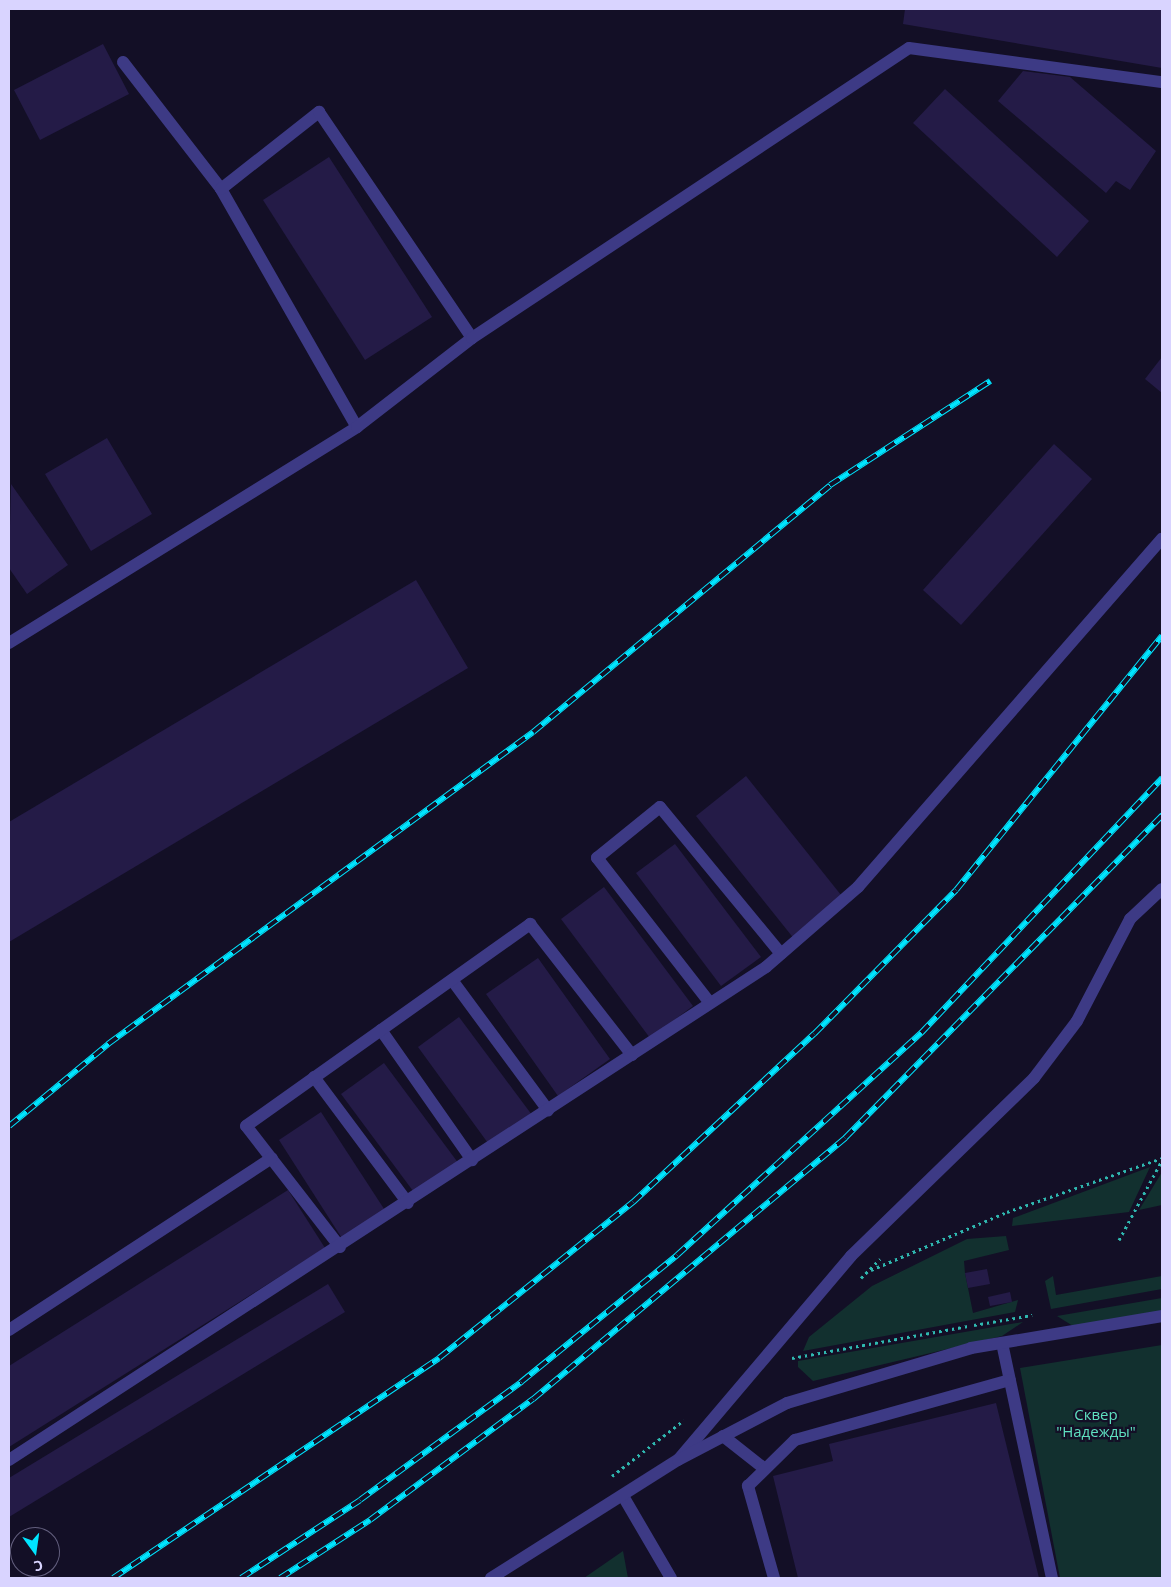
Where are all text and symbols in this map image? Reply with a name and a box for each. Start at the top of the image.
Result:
park label: Сквер "Надежды" [1056,1405,1136,1440]
north arrow [10,1527,60,1577]
text: С [32,1556,45,1576]

